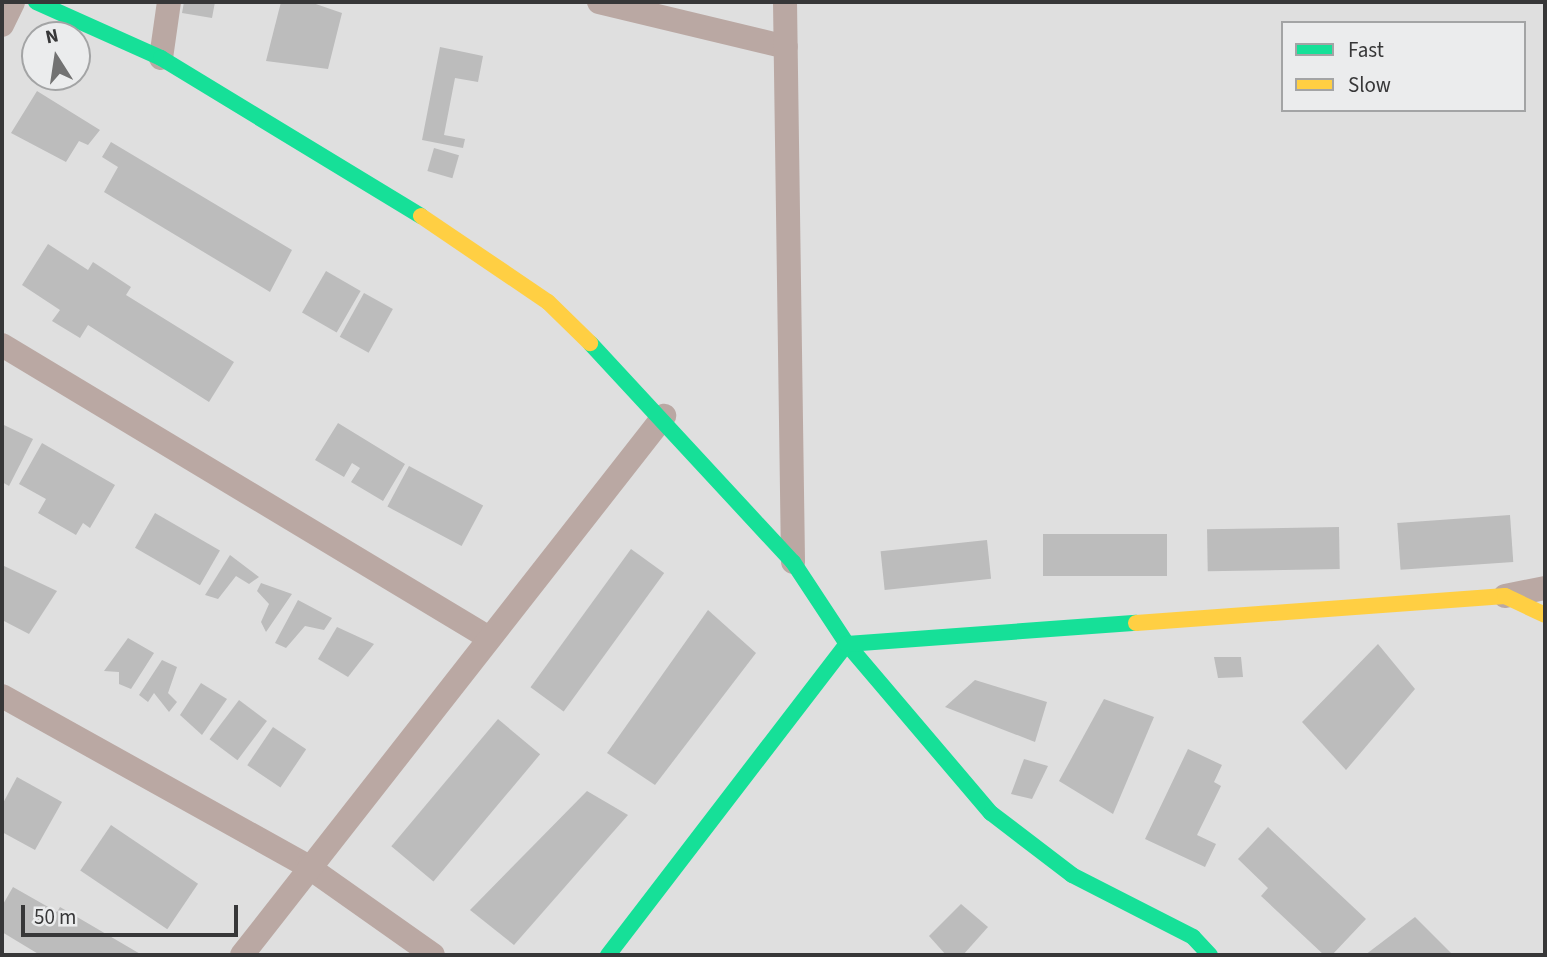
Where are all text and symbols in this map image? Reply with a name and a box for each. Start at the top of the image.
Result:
north arrow [21,21,91,91]
legend [1281,21,1526,112]
text: N [43,22,61,51]
text: Fast [1348,35,1384,65]
text: Slow [1348,70,1391,100]
scale bar [24,890,242,934]
text: 50 m [34,902,76,932]

